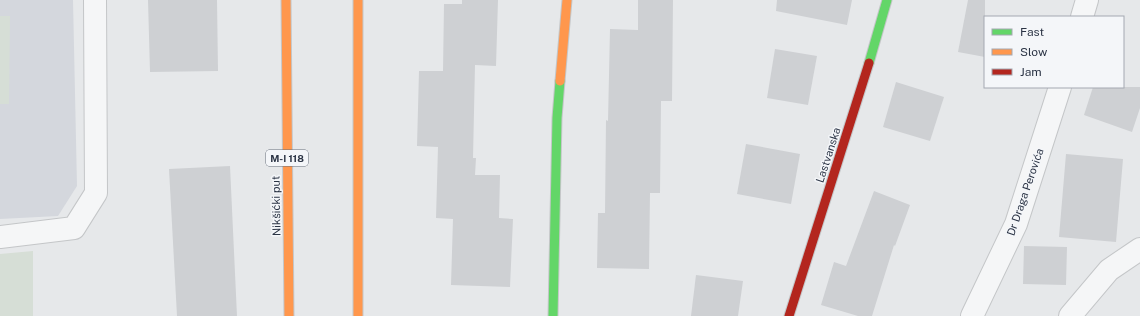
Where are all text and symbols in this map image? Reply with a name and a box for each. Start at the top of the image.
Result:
legend [984,16,1124,88]
text: Fast [1020,25,1045,39]
text: Slow [1020,45,1048,59]
text: Jam [1020,65,1042,79]
street label: Lastvanska [813,126,843,184]
street label: Dr Draga Perovića [1004,147,1046,237]
road number: M-I 118 [266,150,308,166]
street label: Nikšićki put [269,176,283,236]

